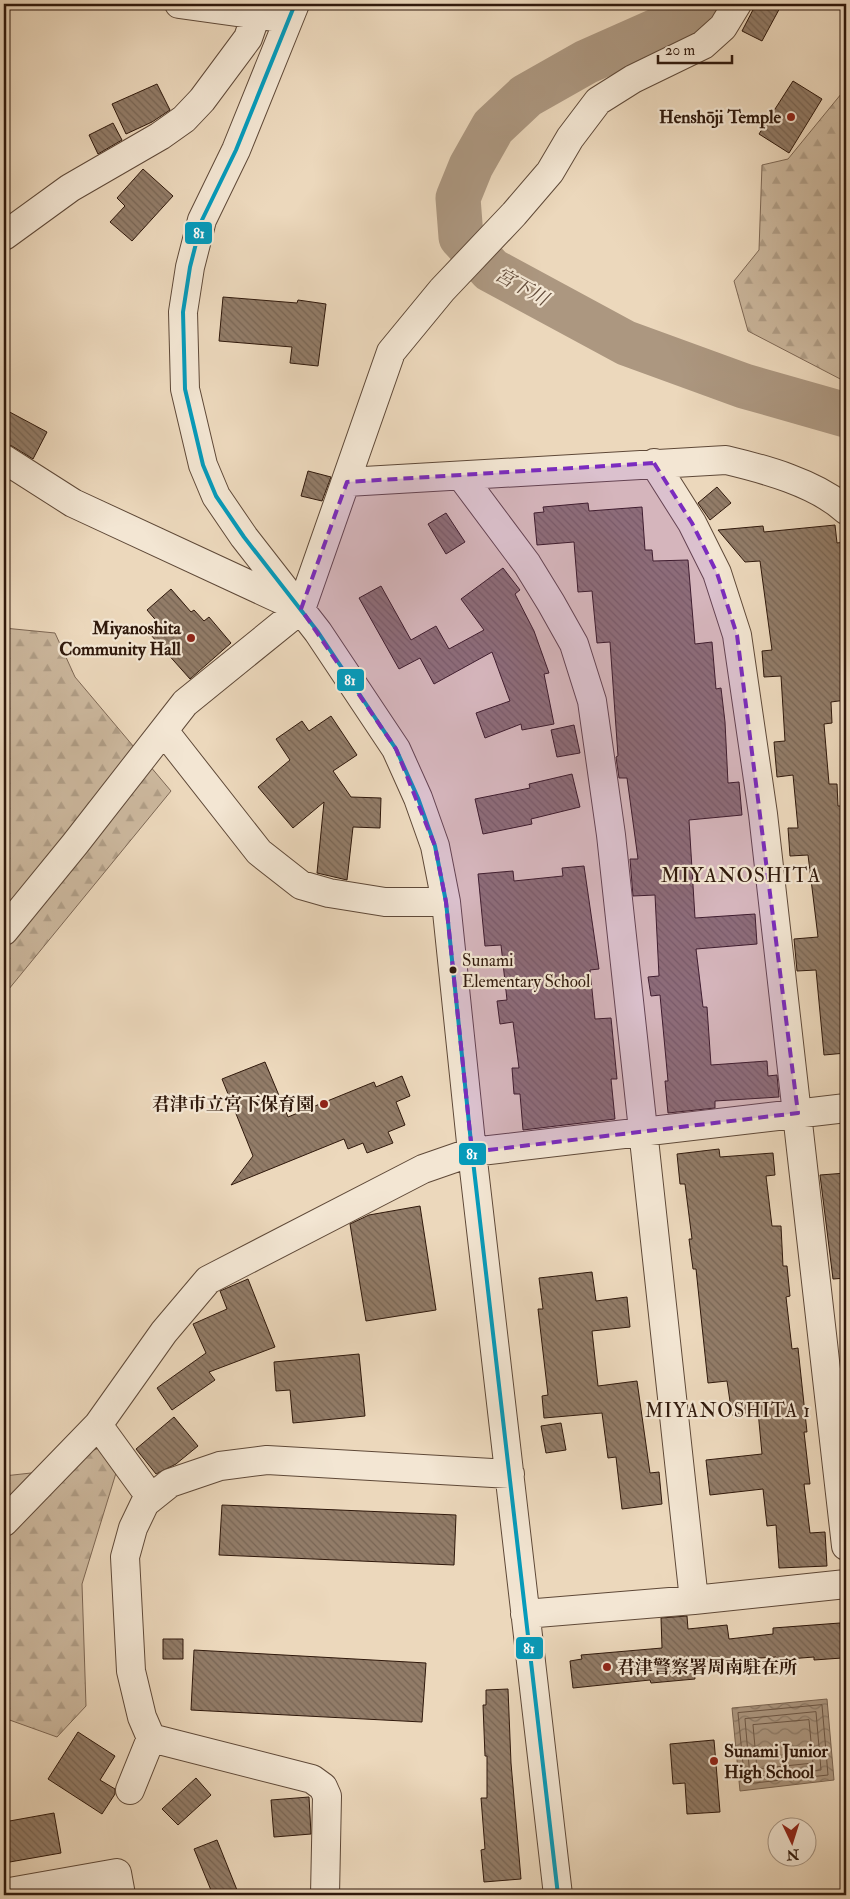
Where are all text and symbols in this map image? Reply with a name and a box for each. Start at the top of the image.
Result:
scale bar [658,32,731,64]
text: 20 m [665,41,695,60]
place label: Henshōji Temple [659,106,781,129]
marker: Henshōji Temple [785,111,797,123]
line badge: 81 [184,221,213,245]
text: 81 [193,225,205,242]
water label: 宮下川 [491,263,554,312]
place label: Miyanoshita Community Hall [59,617,182,661]
marker: Miyanoshita Community Hall [185,632,197,644]
line badge: 81 [336,668,365,692]
text: 81 [344,672,356,689]
district label: MIYANOSHITA [661,863,821,888]
place label: Sunami Elementary School [462,950,591,993]
marker: Sunami Elementary School [448,965,458,975]
place label: 君津市立宮下保育園 [152,1093,314,1116]
marker: 君津市立宮下保育園 [318,1098,330,1110]
line badge: 81 [458,1142,487,1166]
text: 81 [466,1146,478,1163]
district label: MIYANOSHITA 1 [645,1399,811,1423]
line badge: 81 [515,1636,544,1660]
text: 81 [523,1640,535,1657]
place label: 君津警察署周南駐在所 [617,1656,797,1679]
marker: 君津警察署周南駐在所 [601,1661,613,1673]
place label: Sunami Junior High School [724,1740,828,1784]
marker: Sunami Junior High School [708,1755,720,1767]
north arrow [768,1816,818,1866]
text: N [786,1845,801,1863]

